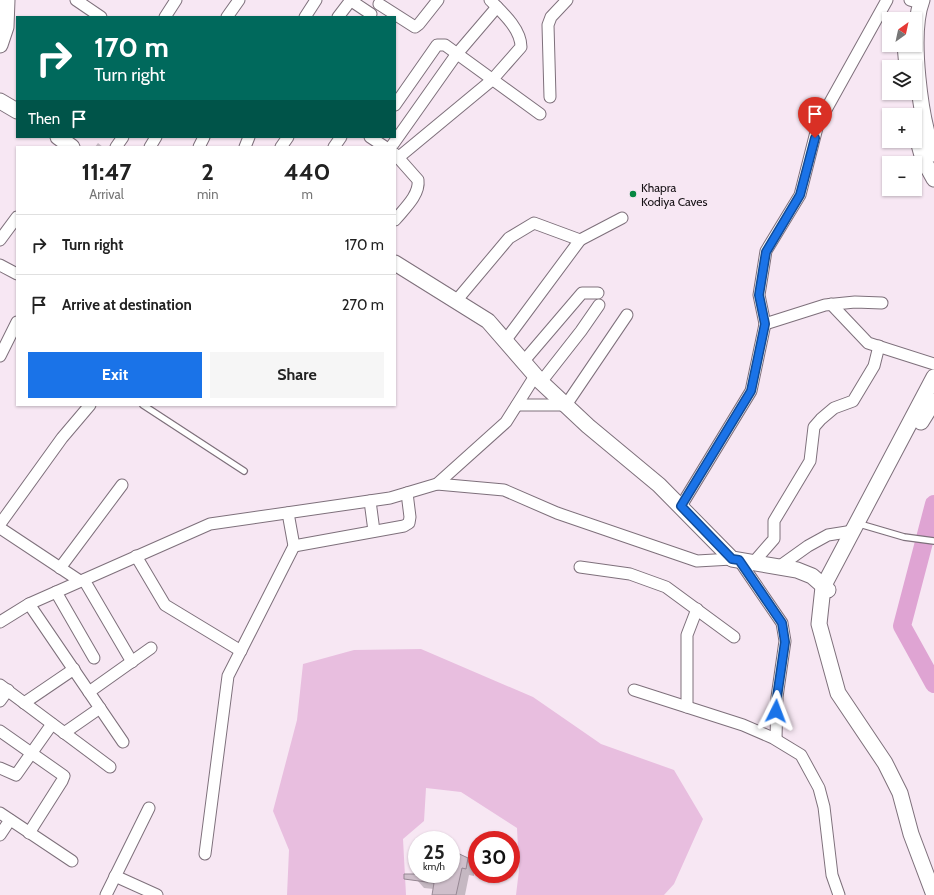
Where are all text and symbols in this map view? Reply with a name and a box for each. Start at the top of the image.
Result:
north arrow [882,12,922,52]
map controls [882,12,922,196]
text: 170 m [94,30,169,64]
icon: right [28,32,80,84]
button: layers [882,60,922,100]
text: Turn right [94,64,165,86]
pin [798,97,832,138]
icon: arrive [804,103,826,125]
icon: arrive [68,108,90,130]
button: + [882,108,922,148]
text: Then [28,110,60,128]
button: − [882,156,922,196]
text: 11:47 [81,157,132,186]
text: 2 [201,157,214,186]
text: 440 [284,157,331,186]
place label: Khapra Kodiya Caves [641,180,708,209]
text: Arrival [89,186,124,202]
text: min [197,186,218,202]
text: m [301,186,313,202]
marker: Khapra Kodiya Caves [628,189,638,199]
icon: right [28,234,50,256]
text: Turn right [62,236,123,254]
text: 170 m [345,236,384,254]
icon: arrive [28,294,50,316]
text: Arrive at destination [62,296,192,314]
text: 270 m [342,296,384,314]
button: Exit [28,352,202,398]
button: Share [210,352,384,398]
position arrow [755,690,797,732]
speed limit sign: 30 [468,831,520,883]
text: 25 [423,840,445,864]
text: km/h [423,860,445,873]

